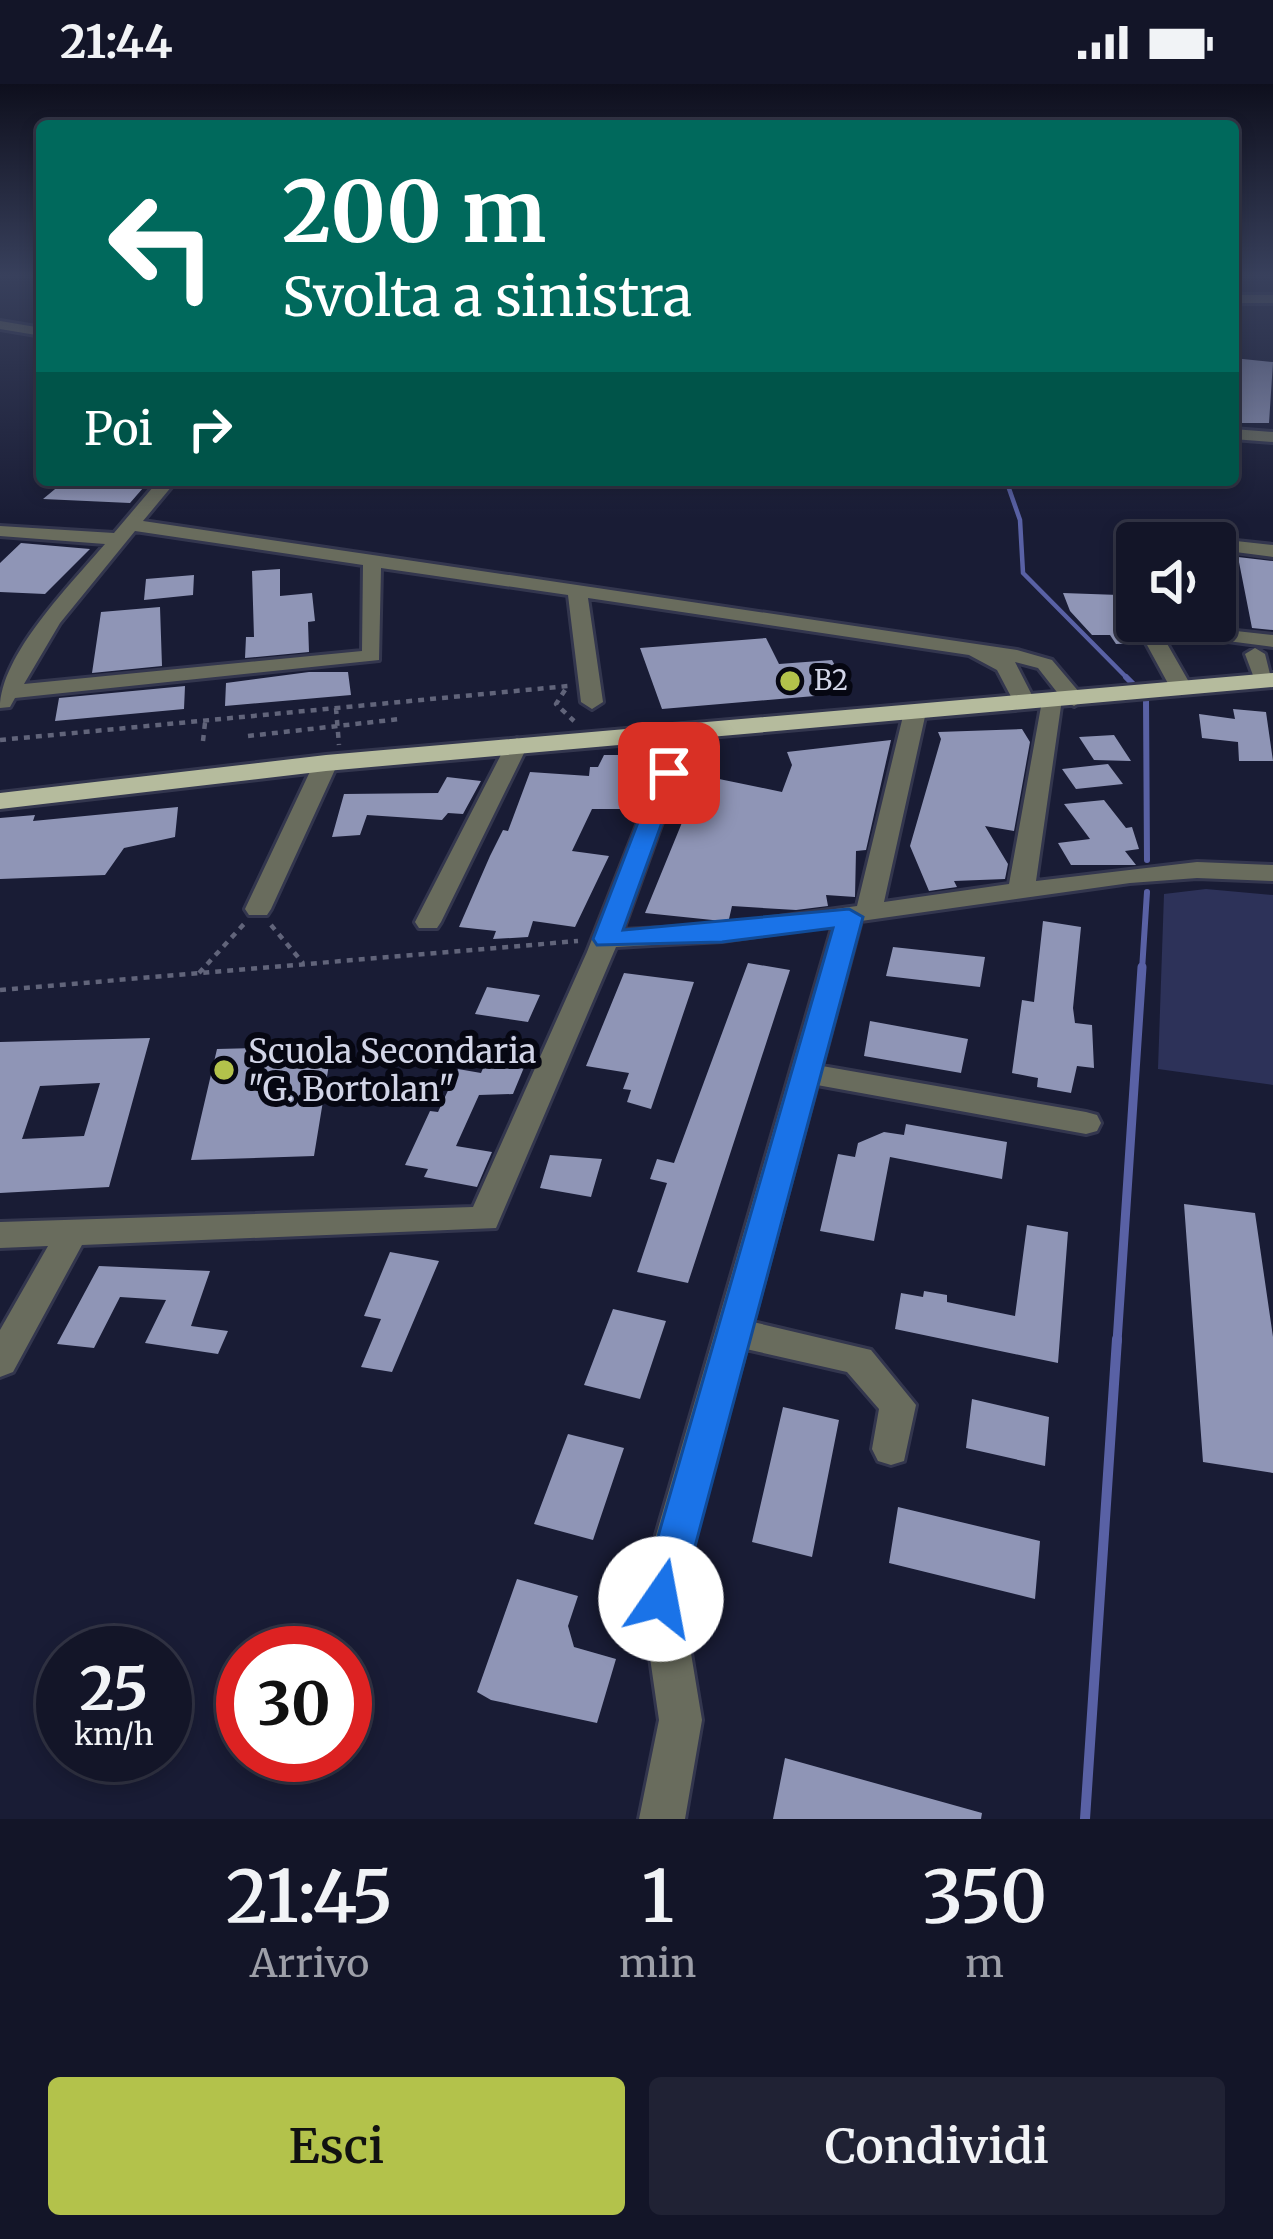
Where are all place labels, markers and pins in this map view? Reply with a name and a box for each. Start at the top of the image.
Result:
place label: B2 [814,663,848,697]
marker: B2 [777,668,803,694]
pin [618,722,720,824]
place label: Scuola Secondaria "G. Bortolan" [248,1031,536,1110]
marker: Scuola Secondaria "G. Bortolan" [211,1057,237,1083]

